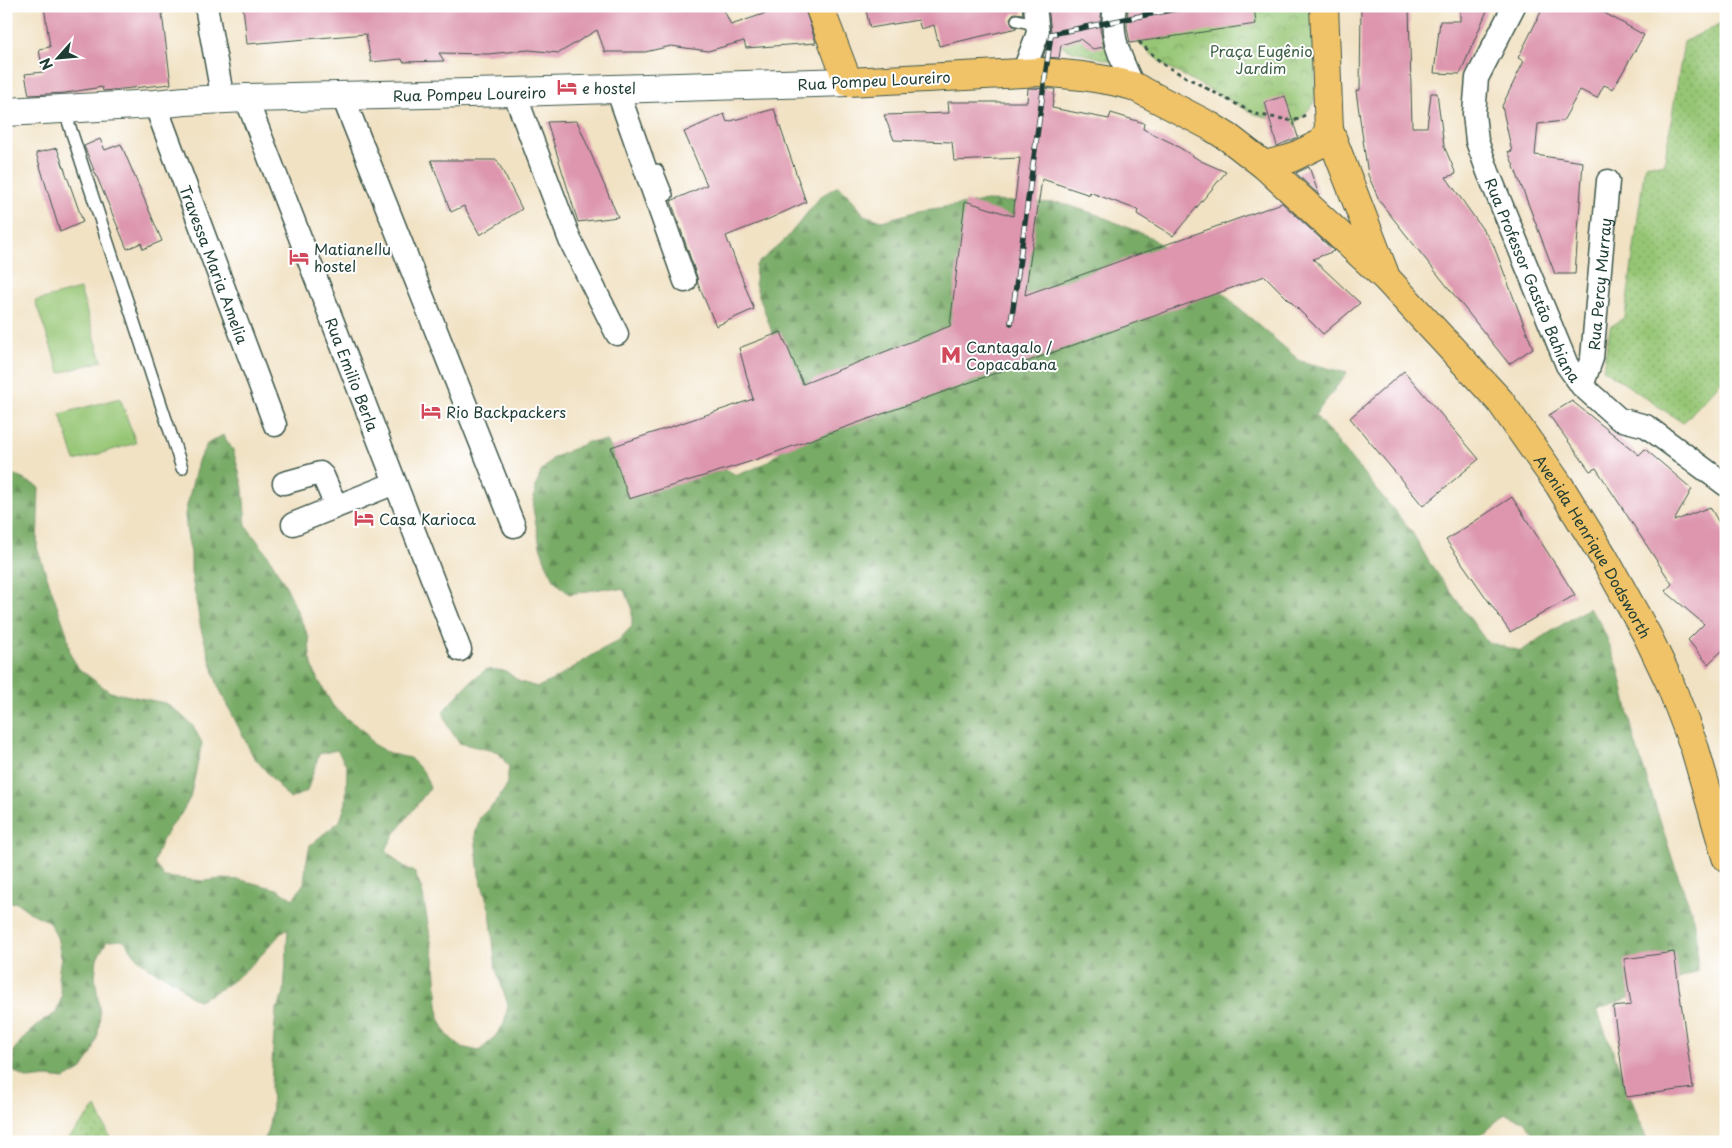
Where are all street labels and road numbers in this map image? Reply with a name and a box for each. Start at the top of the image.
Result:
street label: Rua Pompeu Loureiro [797,65,951,95]
street label: Rua Pompeu Loureiro [393,80,546,106]
street label: Rua Professor Gastão Bahiana [1480,174,1587,387]
street label: Travessa Maria Amelia [175,181,255,348]
street label: Rua Percy Murray [1581,217,1616,351]
street label: Rua Emilio Berla [321,314,386,435]
street label: Avenida Henrique Dodsworth [1529,449,1658,642]

